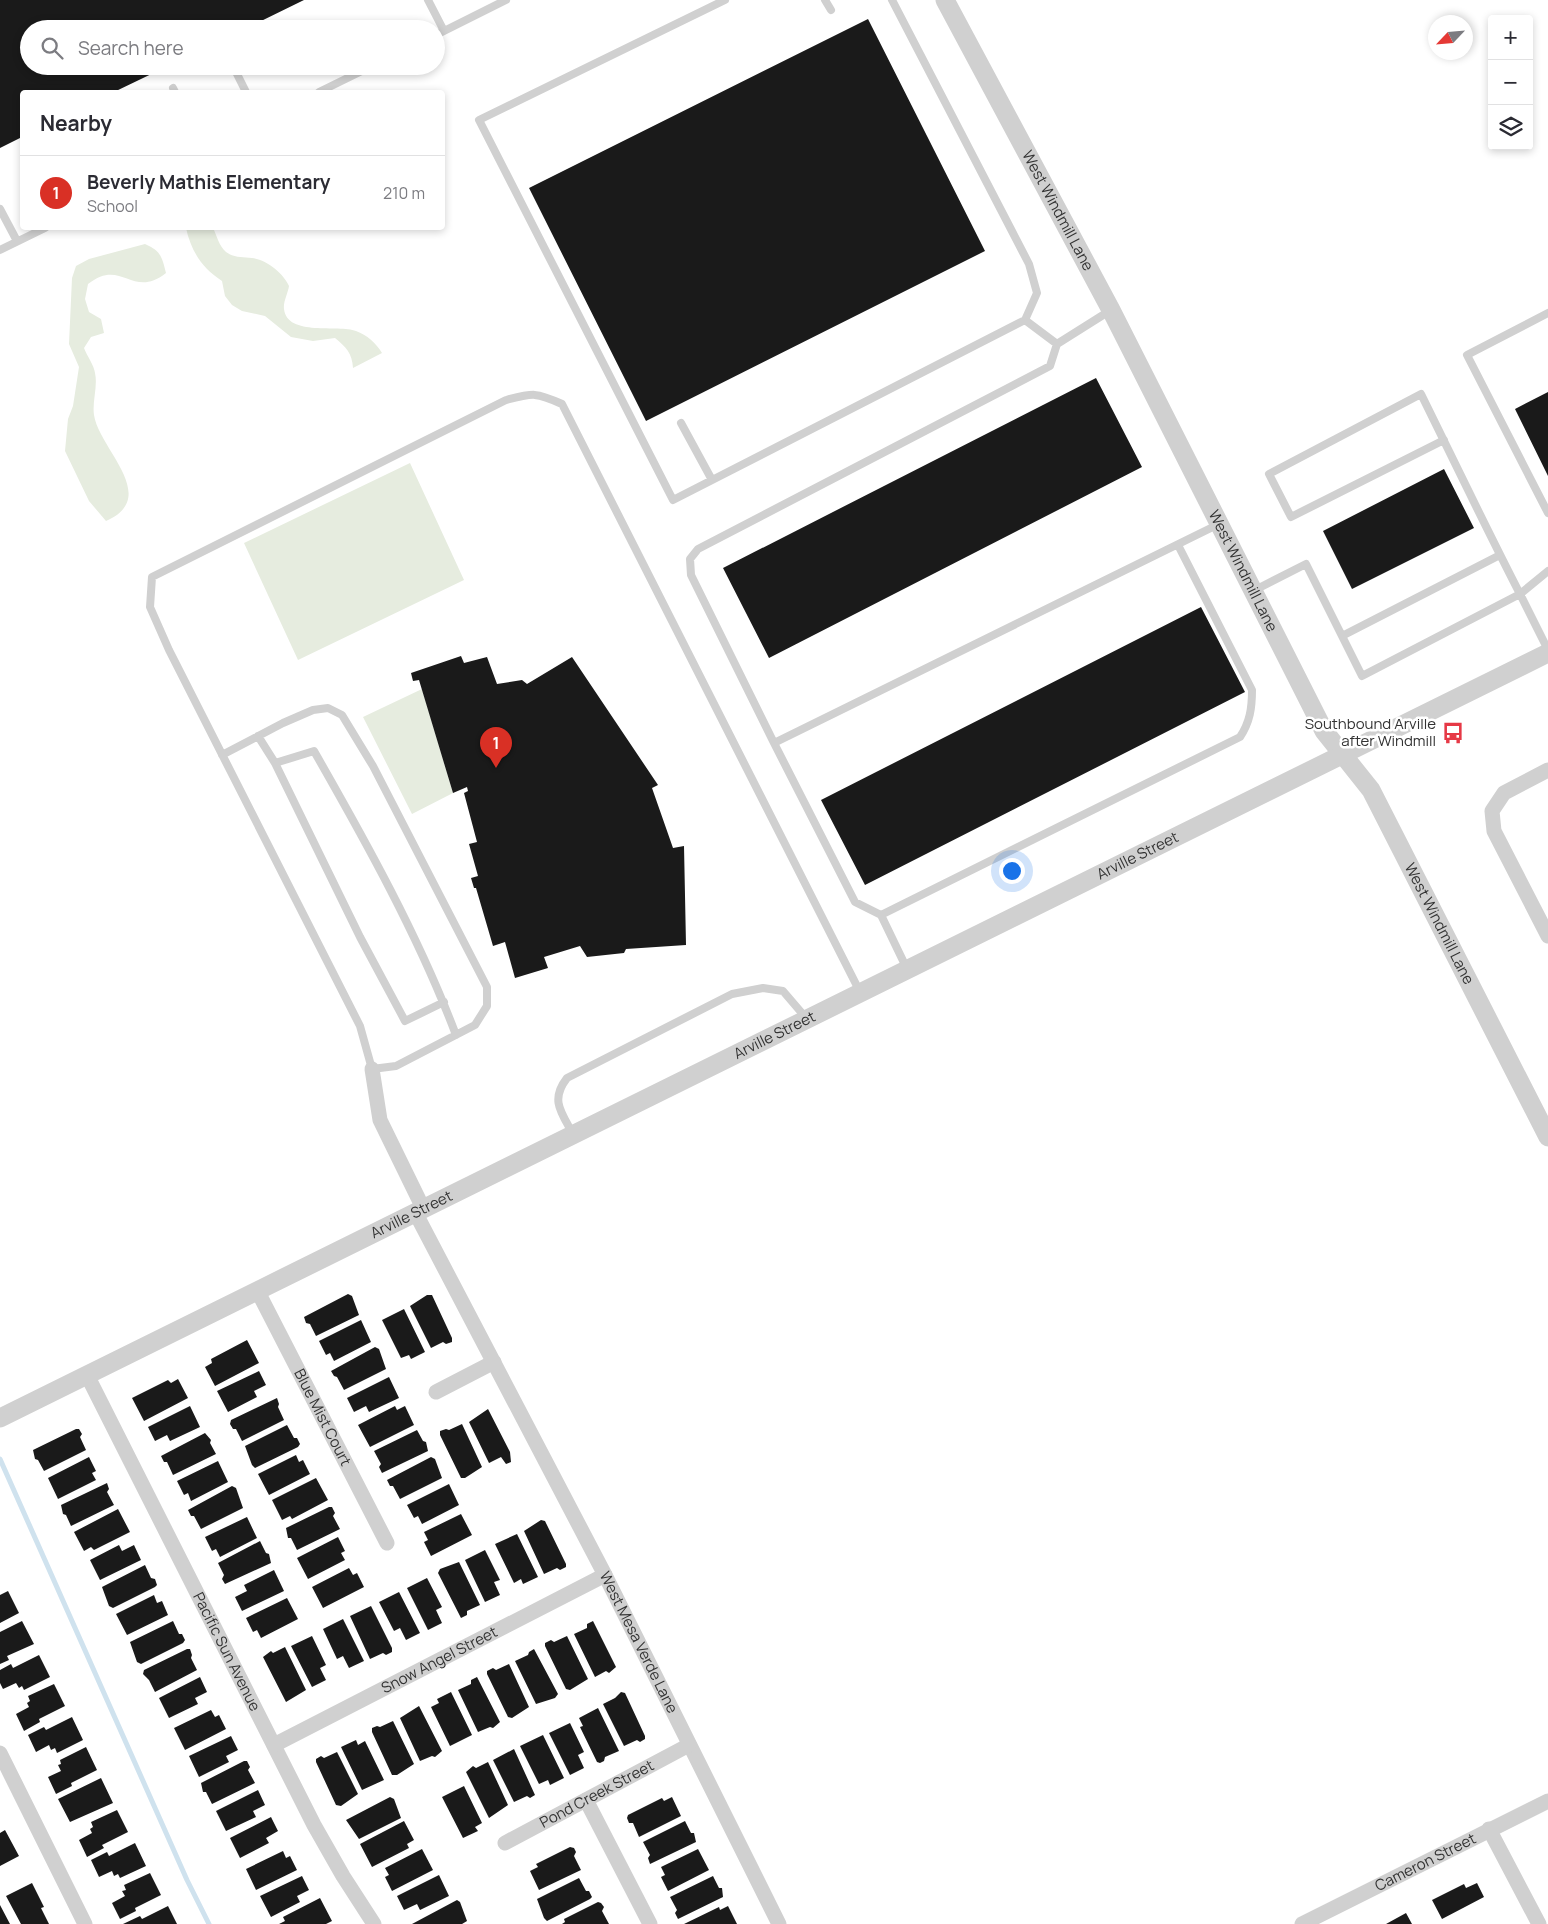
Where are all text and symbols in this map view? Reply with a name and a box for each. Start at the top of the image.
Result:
north arrow [1428,15,1473,60]
map controls [1488,15,1533,150]
button: + [1488,15,1533,60]
search box [20,20,445,75]
icon: search [38,34,66,62]
text: Search here [78,35,184,61]
button: − [1488,60,1533,105]
button: layers [1488,105,1533,150]
text: Nearby [40,109,112,137]
street label: West Windmill Lane [1017,147,1099,275]
text: Beverly Mathis Elementary [87,169,330,195]
text: 1 [52,182,60,204]
text: 210 m [383,182,425,204]
text: School [87,195,138,217]
street label: West Windmill Lane [1204,506,1283,635]
place label: Southbound Arville after Windmill [1305,713,1436,751]
bus stop icon: Southbound Arville after Windmill [1440,720,1466,746]
pin: 1 [480,727,512,768]
street label: Arville Street [1093,826,1182,884]
your location [999,858,1025,884]
street label: West Windmill Lane [1400,859,1479,988]
street label: Arville Street [730,1006,819,1064]
street label: Arville Street [367,1185,456,1243]
street label: Blue Mist Court [289,1365,357,1469]
street label: West Mesa Verde Lane [595,1568,683,1717]
street label: Pacific Sun Avenue [188,1589,266,1715]
street label: Snow Angel Street [378,1621,501,1698]
street label: Pond Creek Street [536,1755,657,1833]
street label: Cameron Street [1371,1828,1479,1896]

